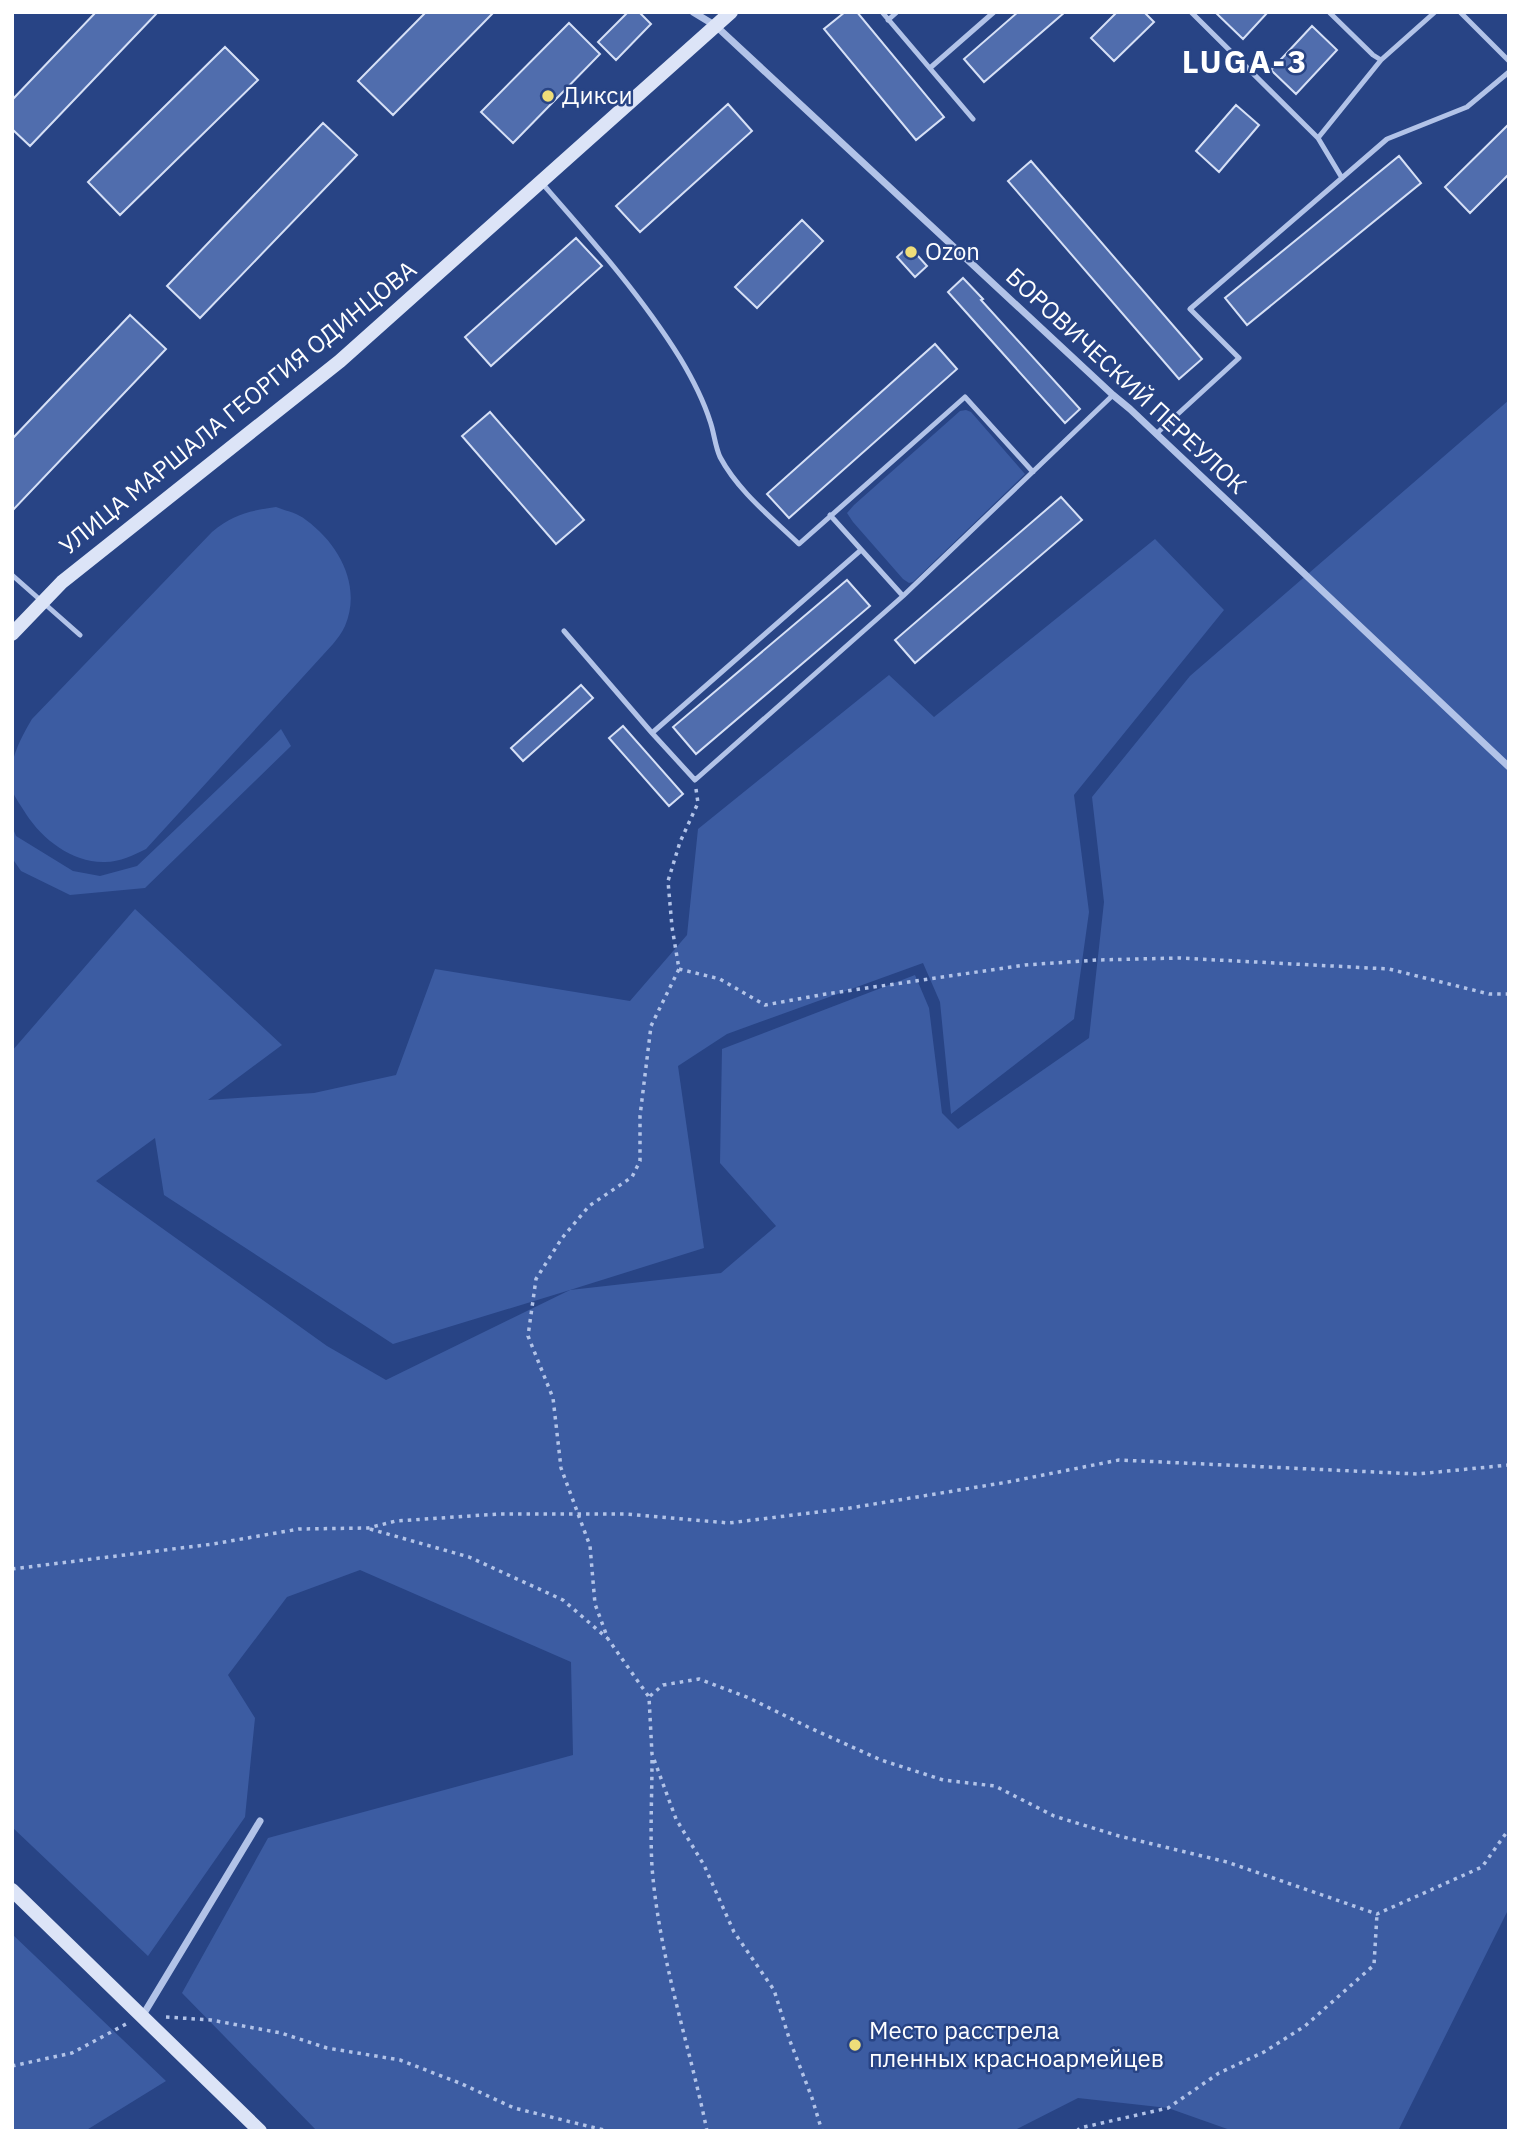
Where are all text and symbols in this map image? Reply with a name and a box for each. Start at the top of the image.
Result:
district label: LUGA-3 [1182,40,1308,82]
place label: Дикси [562,79,633,111]
marker: Дикси [540,88,556,104]
place label: Ozon [925,235,980,267]
marker: Ozon [903,244,919,260]
street label: УЛИЦА МАРШАЛА ГЕОРГИЯ ОДИНЦОВА [52,253,423,561]
street label: БОРОВИЧЕСКИЙ ПЕРЕУЛОК [1000,260,1254,500]
place label: Место расстрела пленных красноармейцев [869,2014,1164,2074]
marker: Место расстрела пленных красноармейцев [847,2037,863,2053]

